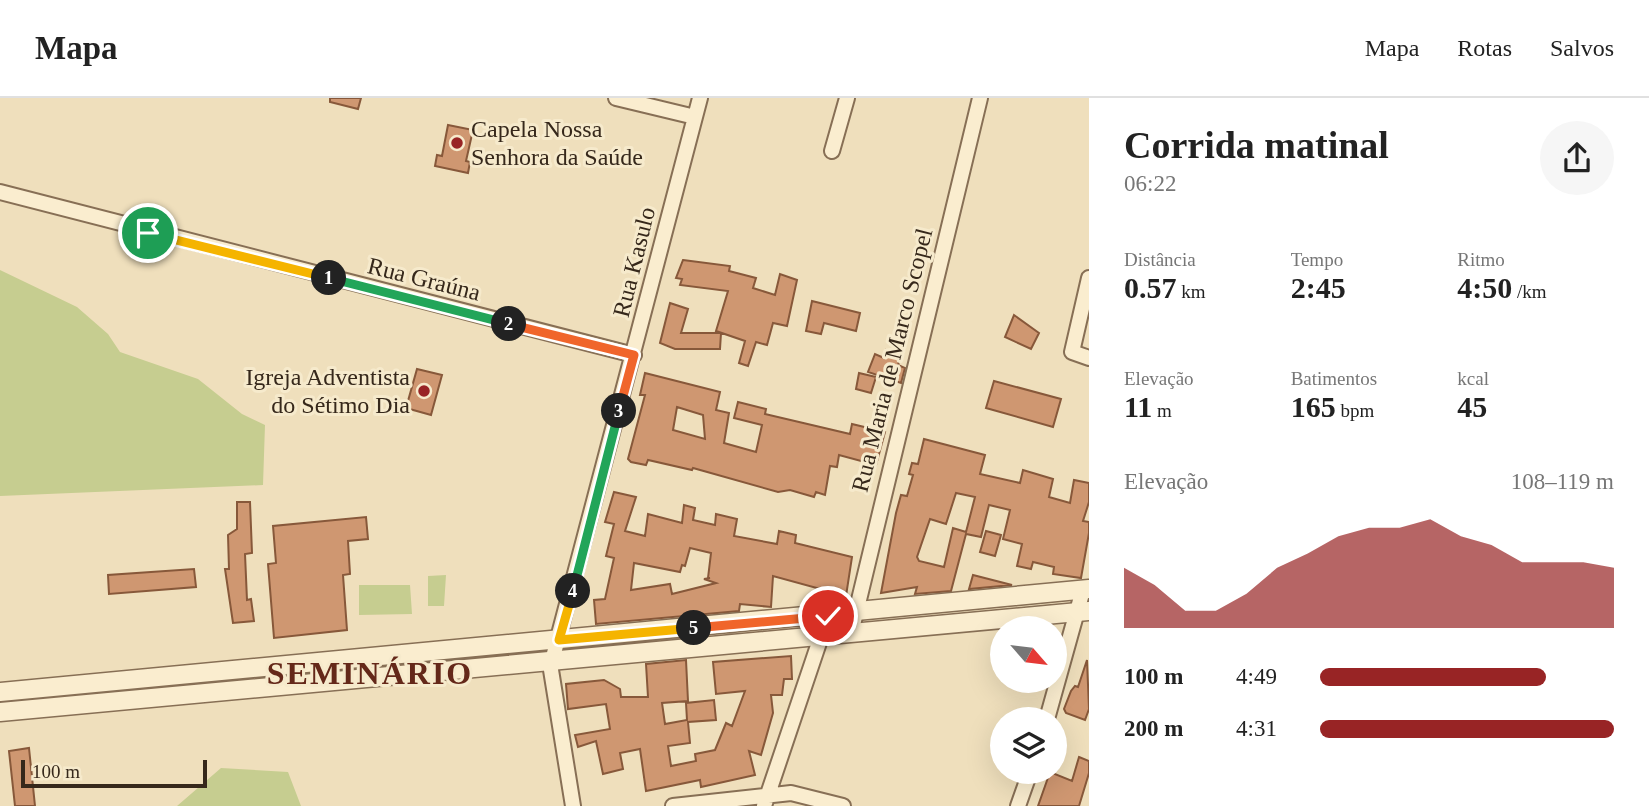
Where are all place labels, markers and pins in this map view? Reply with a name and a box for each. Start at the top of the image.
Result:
place label: Capela Nossa Senhora da Saúde [471,116,643,170]
marker: Capela Nossa Senhora da Saúde [449,135,465,151]
pin [118,203,178,263]
pin: 1 [312,260,346,296]
pin: 2 [491,306,526,342]
place label: Igreja Adventista do Sétimo Dia [245,364,410,418]
marker: Igreja Adventista do Sétimo Dia [416,383,432,399]
pin: 3 [602,394,636,428]
pin: 4 [556,574,590,608]
pin [798,586,858,646]
pin: 5 [676,610,712,646]

